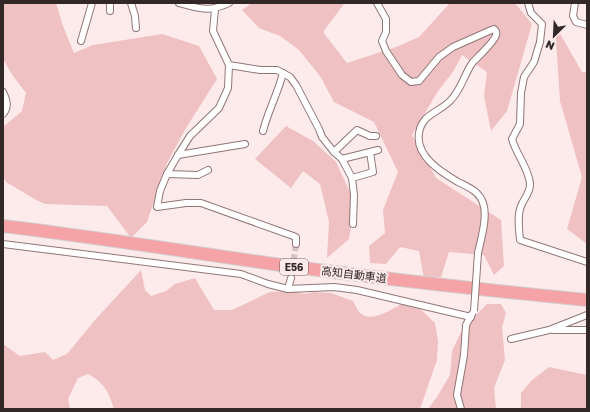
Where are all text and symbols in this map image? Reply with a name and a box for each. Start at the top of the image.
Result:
north arrow [534,16,574,56]
text: N [543,38,556,53]
road number: E56 [280,259,308,275]
street label: 高知自動車道 [320,264,388,284]

